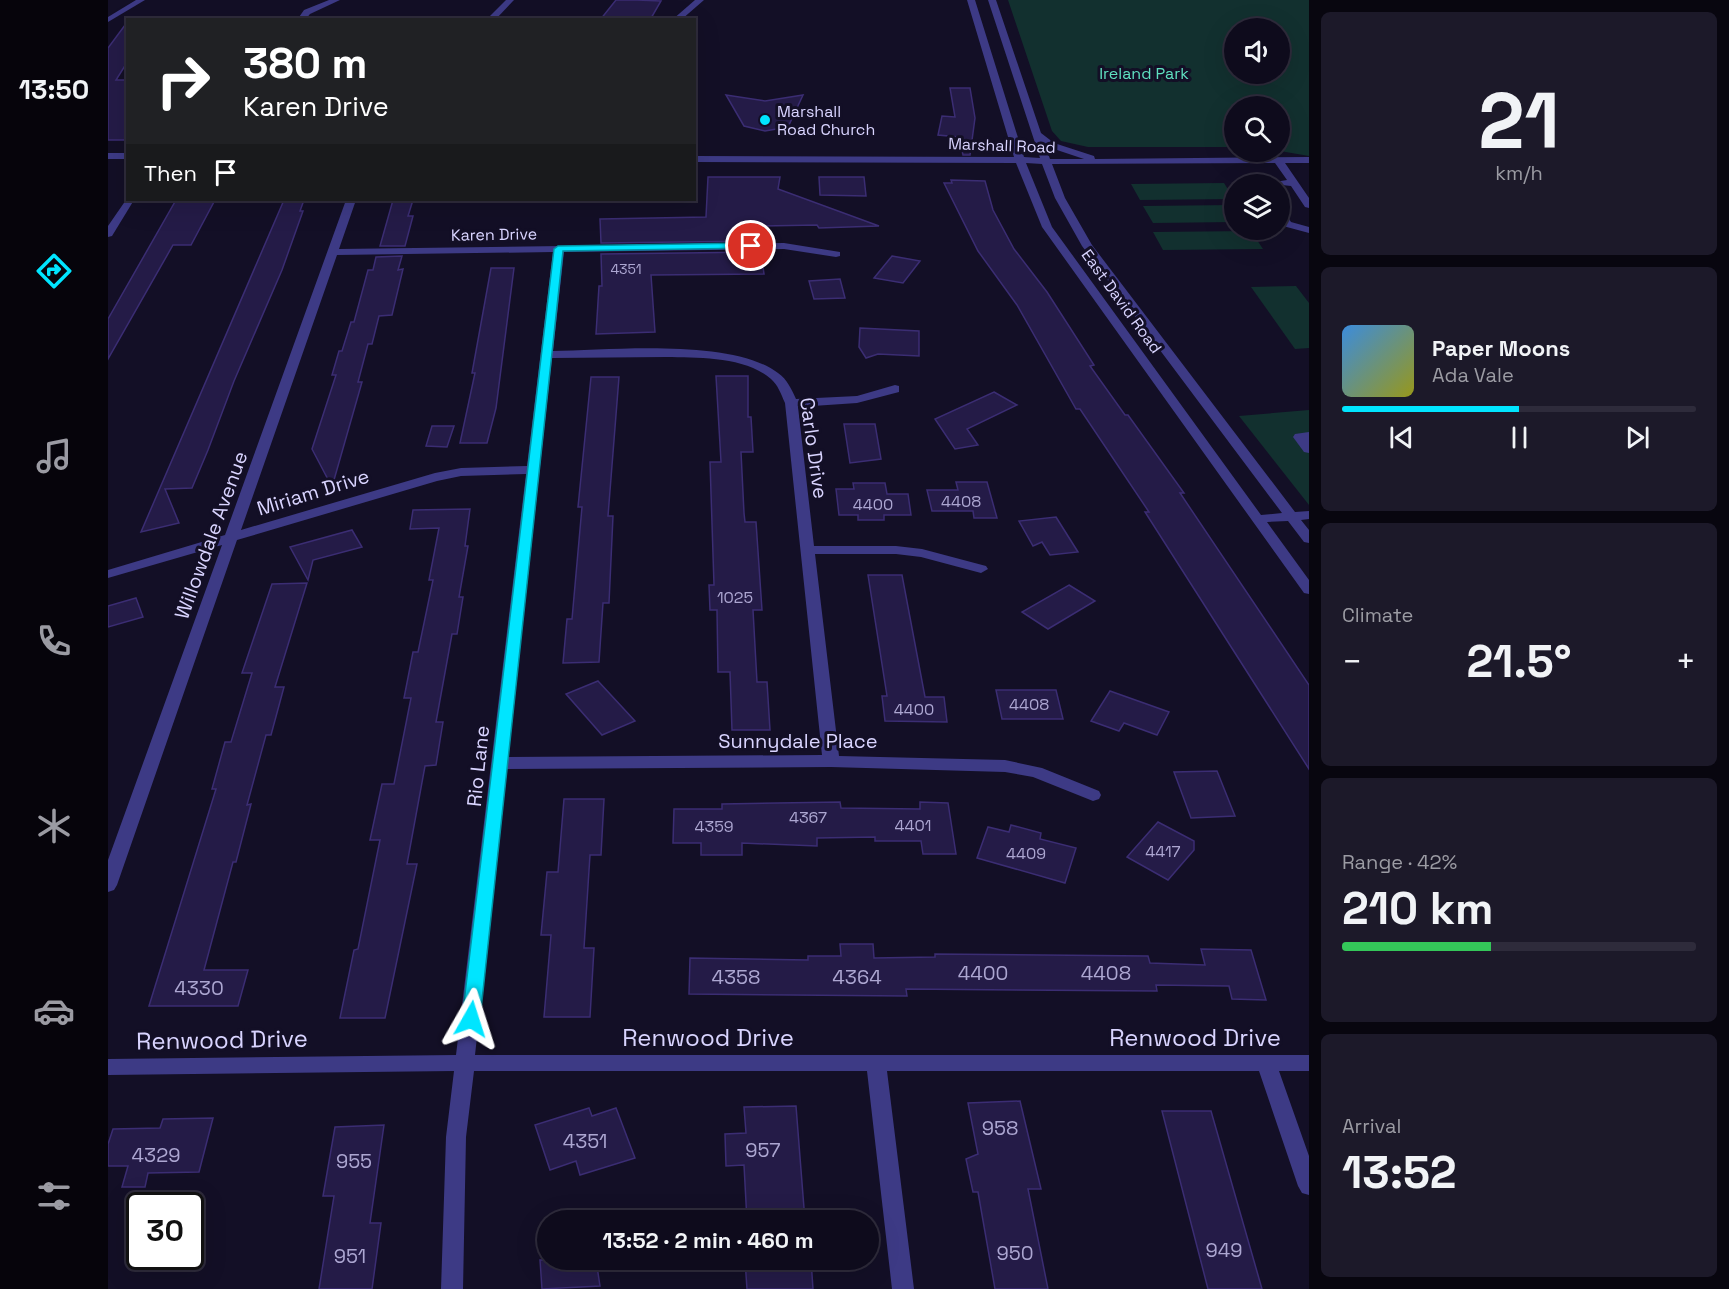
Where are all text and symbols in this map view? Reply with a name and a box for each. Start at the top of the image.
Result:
map controls [1224,18,1290,240]
button: sound [1224,18,1290,84]
text: 380 m [243,37,368,90]
icon: right [144,42,222,120]
park label: Ireland Park [1099,63,1189,84]
text: 21 [1478,71,1560,171]
text: 13:50 [19,72,89,107]
text: Karen Drive [243,89,389,124]
button: search [1224,96,1290,162]
place label: Marshall Road Church [777,101,875,140]
marker: Marshall Road Church [758,113,772,127]
street label: Marshall Road [948,133,1056,158]
icon: arrive [209,156,242,189]
text: Then [144,159,197,187]
text: km/h [1495,160,1543,186]
button: layers [1224,174,1290,240]
pin [725,220,776,271]
street label: Karen Drive [451,223,537,246]
icon: arrive [734,229,767,262]
street label: East David Road [1077,245,1166,357]
icon: directions [33,250,75,292]
house number: 4351 [610,260,642,278]
text: Paper Moons [1432,334,1570,362]
text: Ada Vale [1432,362,1514,388]
street label: Carlo Drive [794,396,834,500]
icon: previous [1385,421,1418,454]
icon: pause [1503,421,1536,454]
icon: next [1621,421,1654,454]
icon: music [33,435,75,477]
street label: Willowdale Avenue [169,447,253,623]
street label: Miriam Drive [254,463,372,521]
house number: 4408 [941,491,981,512]
house number: 4400 [853,494,893,515]
house number: 1025 [717,587,753,608]
text: Climate [1342,602,1413,628]
icon: phone [33,620,75,662]
text: 21.5° [1466,633,1572,690]
text: − [1342,641,1362,683]
text: + [1676,641,1696,683]
house number: 4408 [1009,694,1049,715]
house number: 4400 [894,699,934,720]
street label: Rio Lane [461,724,495,808]
street label: Sunnydale Place [718,728,878,754]
icon: climate [33,805,75,847]
house number: 4367 [789,807,827,828]
house number: 4401 [895,815,931,836]
house number: 4359 [694,816,734,837]
house number: 4417 [1145,841,1181,862]
house number: 4409 [1006,843,1046,864]
text: Range · 42% [1342,849,1457,875]
text: 210 km [1342,880,1493,937]
house number: 4400 [958,960,1008,986]
house number: 4408 [1081,960,1131,986]
house number: 4358 [711,964,761,990]
house number: 4364 [832,964,882,990]
house number: 4330 [174,975,224,1001]
position arrow [439,987,503,1051]
icon: car [33,990,75,1032]
street label: Renwood Drive [622,1022,794,1053]
street label: Renwood Drive [1109,1022,1281,1053]
street label: Renwood Drive [136,1023,308,1056]
text: Arrival [1342,1113,1401,1139]
house number: 958 [982,1115,1018,1141]
house number: 4351 [563,1128,607,1154]
house number: 957 [745,1137,781,1163]
house number: 4329 [132,1142,180,1168]
text: 13:52 [1342,1144,1456,1201]
house number: 955 [336,1148,372,1174]
icon: filters [33,1175,75,1217]
speed limit sign: 30 [126,1192,204,1270]
text: 13:52 · 2 min · 460 m [603,1226,813,1254]
house number: 949 [1206,1237,1242,1263]
house number: 950 [996,1240,1034,1266]
house number: 951 [334,1243,366,1269]

